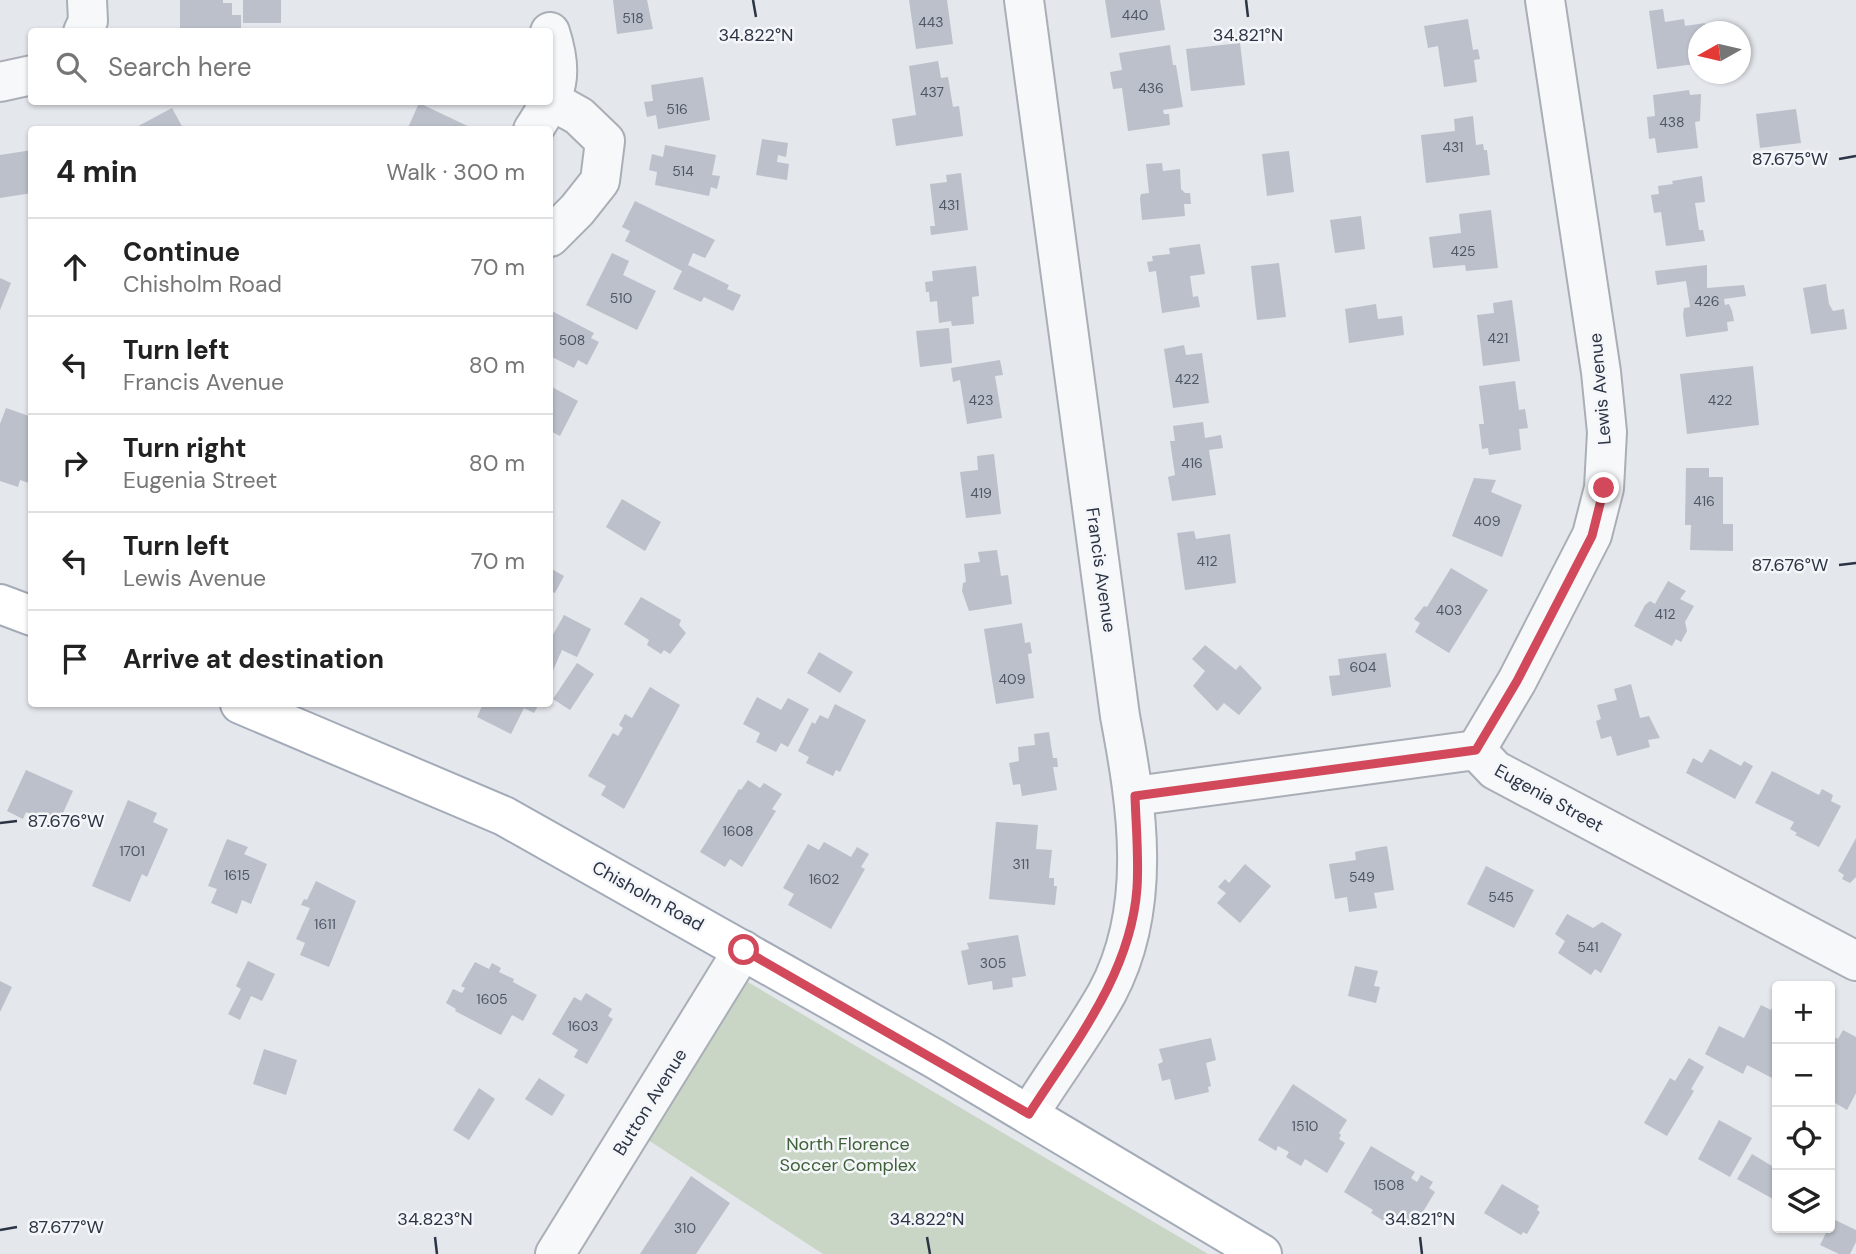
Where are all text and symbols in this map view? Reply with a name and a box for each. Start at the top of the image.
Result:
house number: 440 [1122,6,1148,24]
house number: 518 [622,9,644,27]
house number: 443 [918,13,944,31]
north arrow [1688,21,1751,84]
text: 34.822°N [718,23,794,47]
text: 34.821°N [1213,23,1283,47]
search box [28,28,553,105]
icon: search [52,48,90,86]
text: Search here [108,50,251,84]
house number: 436 [1138,79,1164,97]
house number: 437 [920,83,944,101]
house number: 516 [666,100,688,118]
house number: 438 [1659,113,1685,131]
house number: 431 [1443,138,1463,156]
text: 87.675°W [1752,147,1828,171]
text: 4 min [56,152,138,191]
text: Walk · 300 m [386,157,525,187]
house number: 514 [672,162,694,180]
house number: 431 [939,196,959,214]
text: Continue [123,235,240,269]
house number: 425 [1450,242,1476,260]
icon: ahead [56,248,94,286]
text: 70 m [471,252,525,282]
text: Chisholm Road [123,269,282,299]
house number: 510 [610,289,632,307]
house number: 426 [1694,292,1720,310]
house number: 421 [1488,329,1508,347]
house number: 508 [559,331,585,349]
street label: Lewis Avenue [1583,332,1617,446]
text: Turn left [123,333,230,367]
icon: left [56,346,94,384]
text: 80 m [469,350,525,380]
text: Francis Avenue [123,367,284,397]
house number: 422 [1175,370,1199,388]
house number: 423 [969,391,993,409]
house number: 422 [1708,391,1732,409]
text: Turn right [123,431,247,465]
icon: right [56,444,94,482]
text: 80 m [469,448,525,478]
house number: 416 [1181,454,1203,472]
text: Eugenia Street [123,465,277,495]
route end [1588,472,1619,503]
house number: 419 [970,484,992,502]
house number: 416 [1693,492,1715,510]
street label: Francis Avenue [1080,506,1122,634]
house number: 409 [1474,512,1501,530]
text: Turn left [123,529,230,563]
icon: left [56,542,94,580]
text: 70 m [471,546,525,576]
house number: 412 [1197,552,1217,570]
text: 87.676°W [1752,553,1828,577]
text: Lewis Avenue [123,563,266,593]
house number: 403 [1436,601,1462,619]
house number: 412 [1655,605,1675,623]
icon: arrive [56,640,94,678]
text: Arrive at destination [123,642,384,676]
house number: 604 [1350,658,1377,676]
house number: 409 [999,670,1026,688]
street label: Eugenia Street [1490,758,1608,838]
text: 87.676°W [28,809,104,833]
house number: 1608 [722,822,754,840]
house number: 1701 [119,842,145,860]
street label: Chisholm Road [588,855,708,937]
house number: 311 [1013,855,1029,873]
house number: 1615 [224,866,250,884]
house number: 549 [1349,868,1375,886]
house number: 1602 [809,870,839,888]
house number: 545 [1488,888,1514,906]
house number: 1611 [314,915,336,933]
route start [728,934,759,965]
house number: 541 [1577,938,1599,956]
house number: 305 [980,954,1006,972]
map controls [1772,981,1835,1233]
button: + [1772,981,1835,1044]
house number: 1605 [476,990,508,1008]
house number: 1603 [567,1017,599,1035]
street label: Button Avenue [607,1044,693,1160]
button: − [1772,1044,1835,1107]
button: locate [1772,1107,1835,1170]
house number: 1510 [1292,1117,1318,1135]
park label: North Florence Soccer Complex [779,1132,917,1177]
button: layers [1772,1170,1835,1233]
house number: 1508 [1374,1176,1405,1194]
text: 34.823°N [397,1207,473,1231]
text: 34.822°N [889,1207,965,1231]
text: 34.821°N [1385,1207,1455,1231]
text: 87.677°W [28,1215,104,1239]
house number: 310 [674,1219,696,1237]

